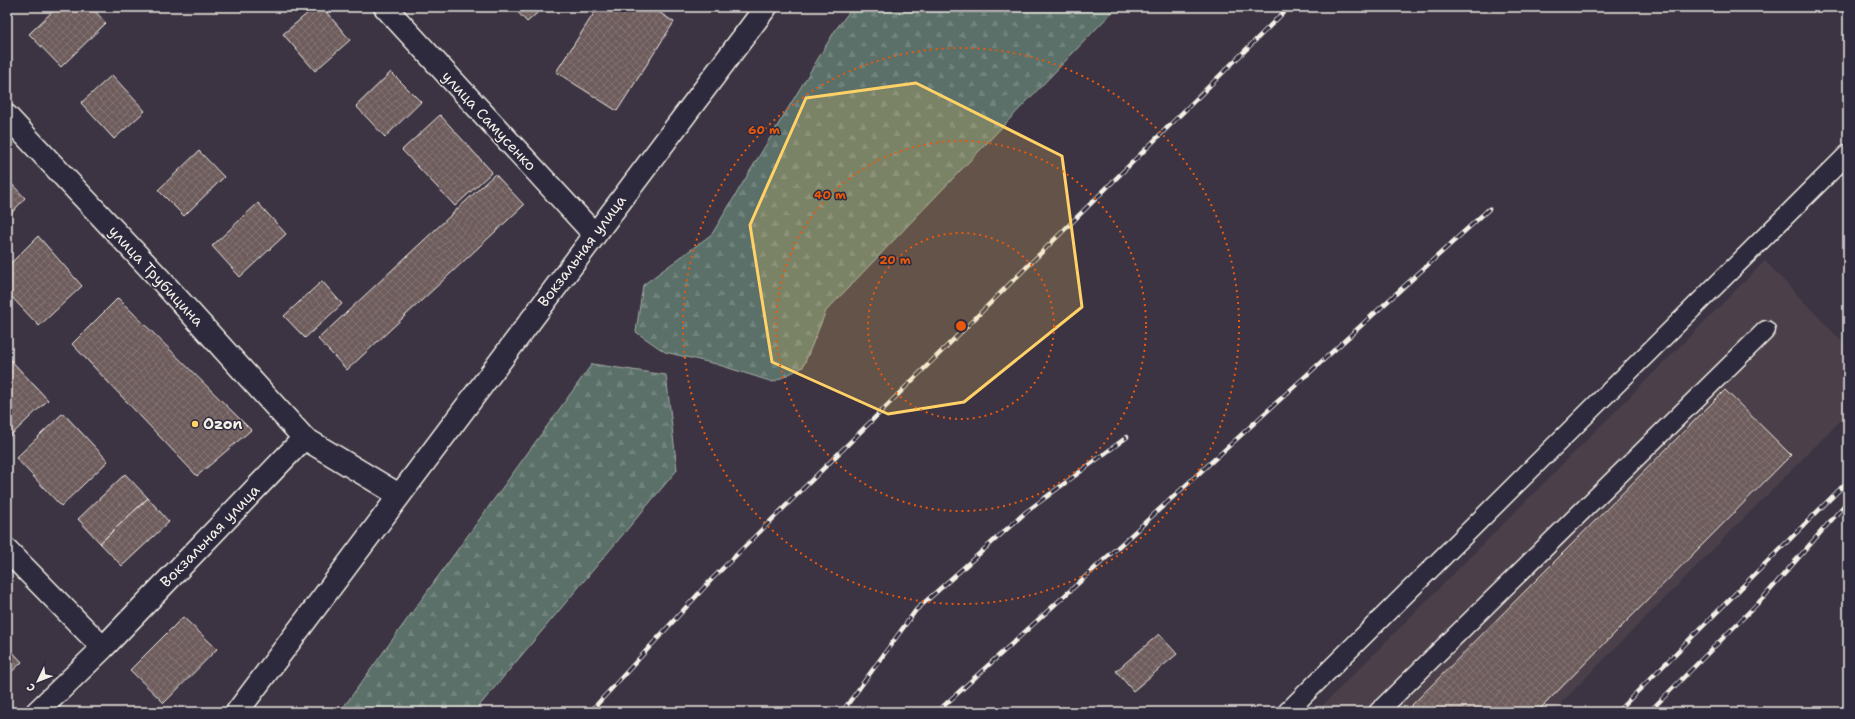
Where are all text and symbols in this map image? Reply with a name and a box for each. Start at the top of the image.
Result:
street label: улица Самусенко [437,67,541,175]
text: 60 m [748,122,780,138]
text: 40 m [814,187,846,203]
street label: Вокзальная улица [533,190,631,311]
street label: улица Трубицина [104,221,208,331]
text: 20 m [879,252,911,268]
centre of rings [954,319,968,333]
place label: Ozon [203,414,243,434]
marker: Ozon [190,419,200,429]
street label: Вокзальная улица [156,480,265,592]
north arrow [18,661,58,701]
text: С [23,680,39,695]

